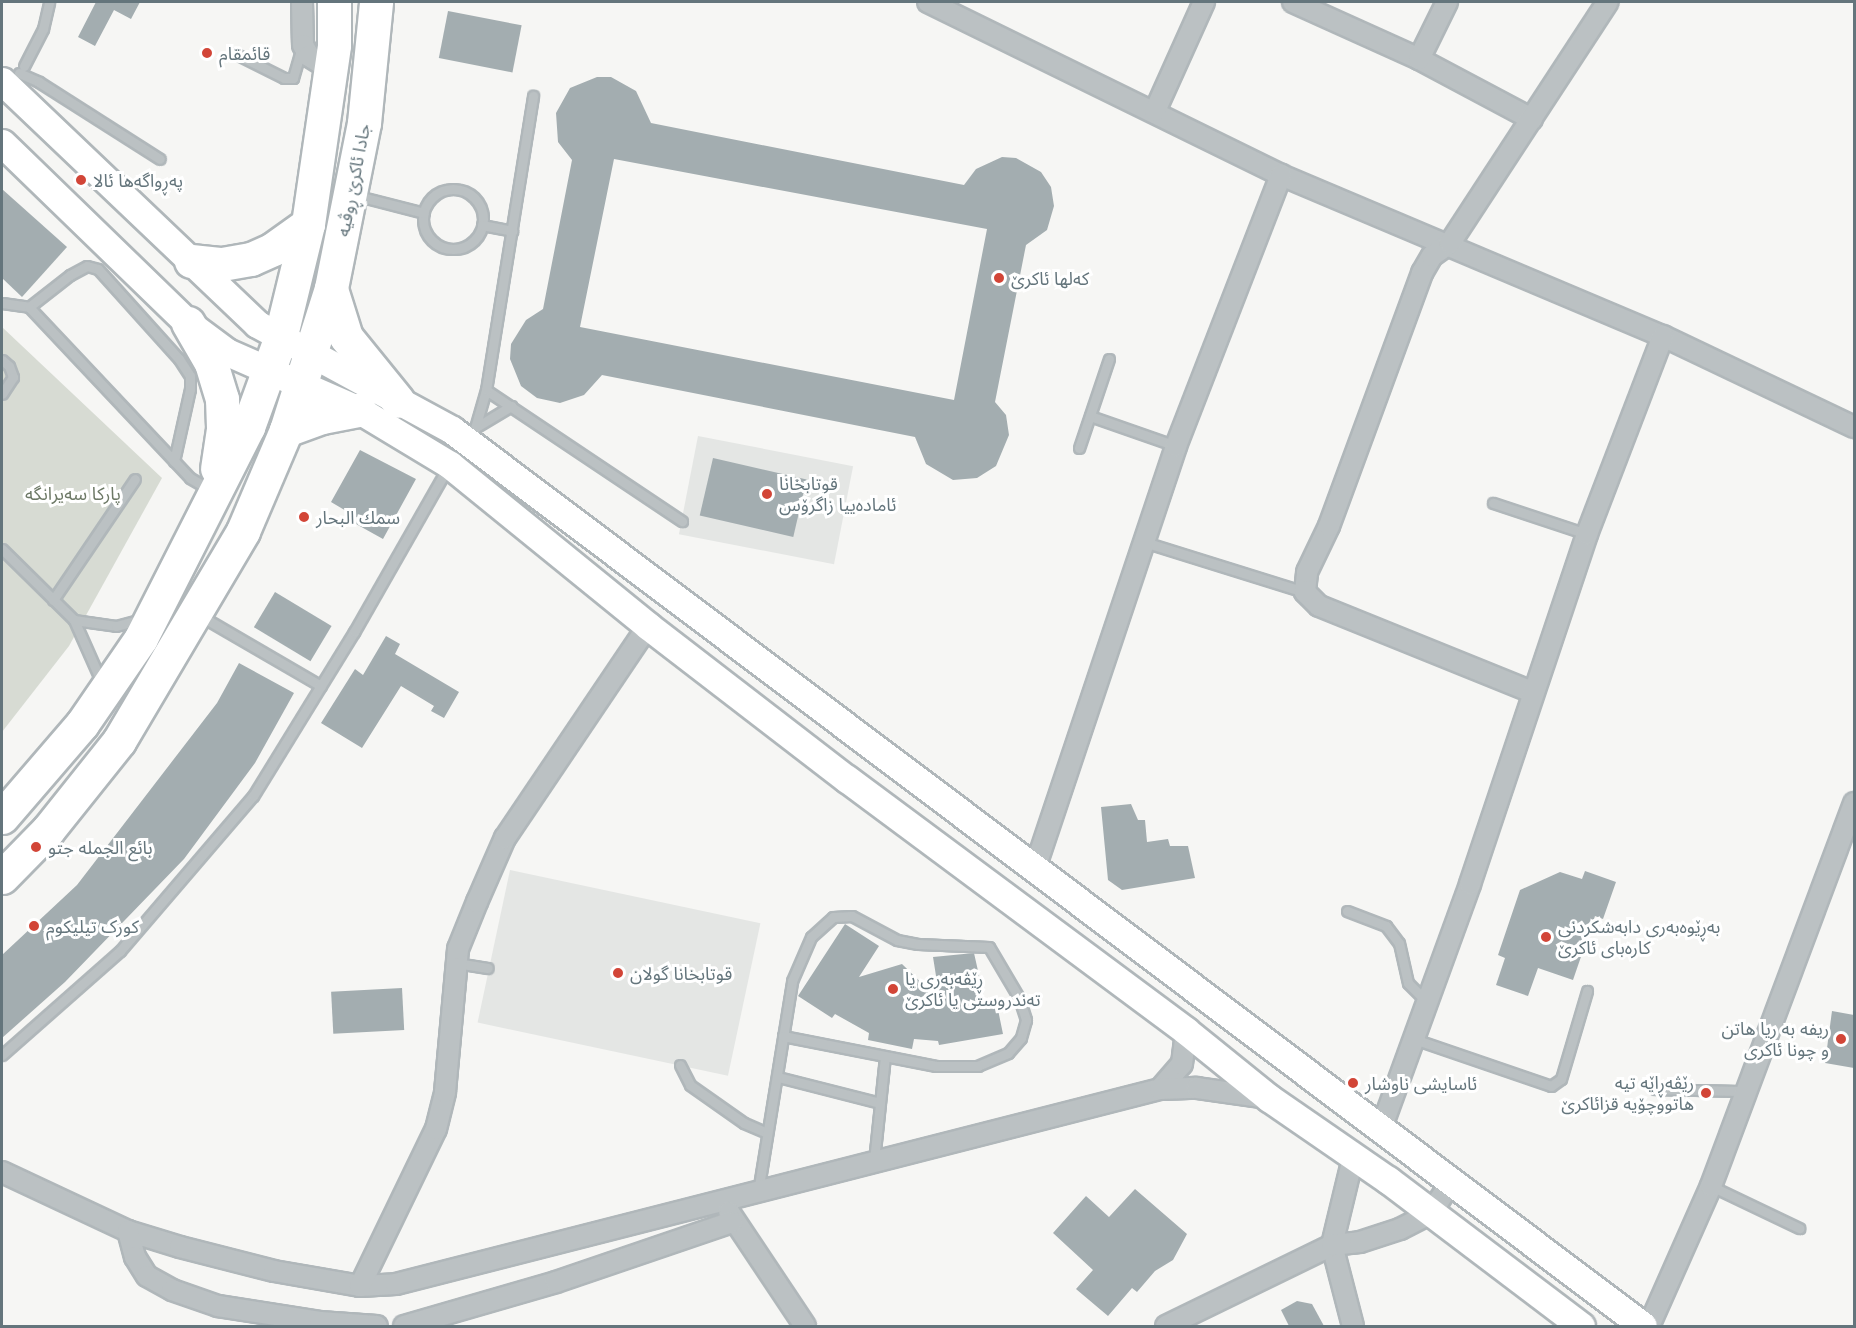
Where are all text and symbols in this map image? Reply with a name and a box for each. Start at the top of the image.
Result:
place label: قائمقام [219,42,270,64]
marker: قائمقام [200,46,214,60]
street label: جادا ئاکرێ ڕوڤیە [331,122,375,238]
place label: پەڕواگەها ئالا [93,169,183,191]
marker: پەڕواگەها ئالا [74,173,88,187]
place label: کەلها ئاکرێ [1011,267,1089,289]
marker: کەلها ئاکرێ [992,271,1006,285]
place label: قوتابخانا ئامادەییا زاگرۆس [779,473,896,516]
park label: پارکا سەیرانگه [25,482,121,504]
marker: قوتابخانا ئامادەییا زاگرۆس [760,487,774,501]
place label: سمك البحار [316,506,400,528]
marker: سمك البحار [297,510,311,524]
place label: بائع الجملە جتو [48,836,153,858]
marker: بائع الجملە جتو [29,840,43,854]
place label: کورک تيليكوم [46,915,139,937]
place label: بەڕێوەبەری دابەشکردنی کارەبای ئاکرێ [1558,916,1720,958]
marker: کورک تيليكوم [27,919,41,933]
marker: بەڕێوەبەری دابەشکردنی کارەبای ئاکرێ [1539,930,1553,944]
place label: قوتابخانا گولان [630,962,732,984]
marker: قوتابخانا گولان [611,966,625,980]
place label: ڕێڤەبەری یا تەندروستی یا ئاکرێ [905,968,1041,1010]
marker: ڕێڤەبەری یا تەندروستی یا ئاکرێ [886,982,900,996]
place label: ريفه به ريا هاتن و چونا ئاكرى [1721,1018,1829,1060]
marker: ريفه به ريا هاتن و چونا ئاكرى [1834,1032,1848,1046]
place label: ئاسايشى ناوشار [1365,1072,1477,1094]
place label: رێڤەڕاێە تیە هاتووچۆیە قزائاکرێ [1561,1072,1694,1114]
marker: ئاسايشى ناوشار [1346,1076,1360,1090]
marker: رێڤەڕاێە تیە هاتووچۆیە قزائاکرێ [1699,1086,1713,1100]

